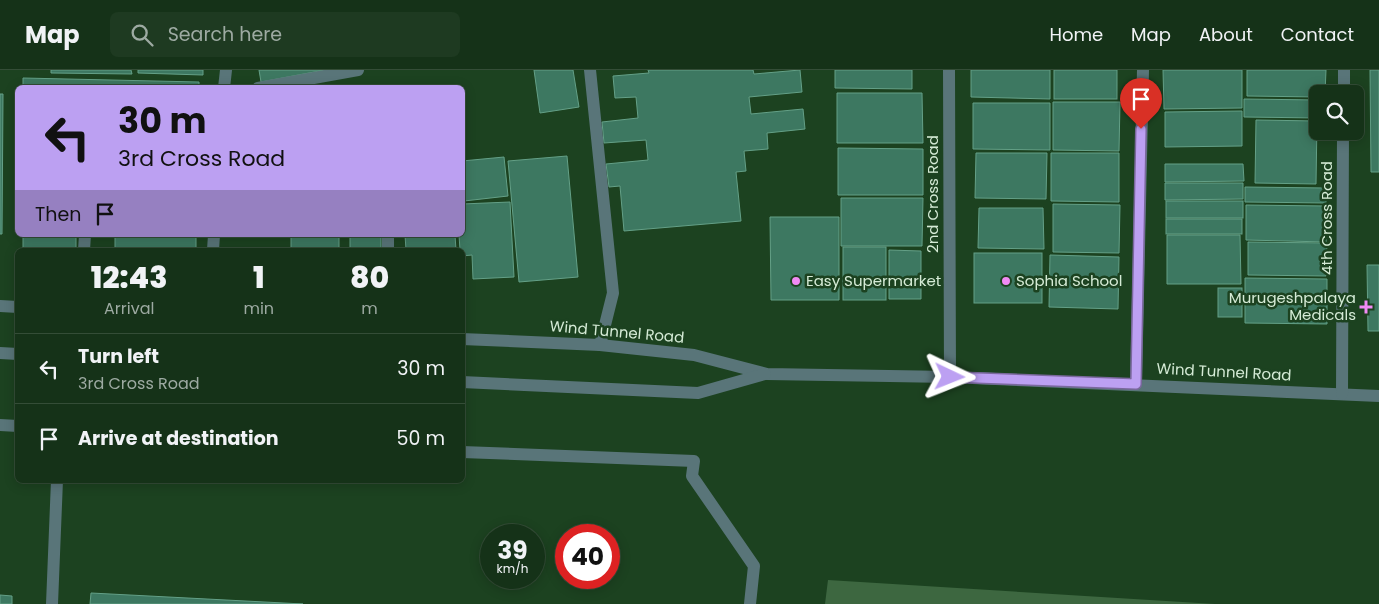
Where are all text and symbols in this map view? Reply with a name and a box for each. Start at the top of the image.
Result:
search box [110,12,460,57]
text: Map [25,18,80,51]
icon: search [128,21,156,49]
text: Search here [168,21,282,48]
text: Home [1049,22,1103,47]
text: Map [1131,22,1171,47]
text: About [1199,22,1253,47]
text: Contact [1281,22,1354,47]
pin [1120,78,1162,129]
icon: arrive [1127,85,1155,113]
map controls [1309,85,1364,140]
button: search [1309,85,1364,140]
text: 30 m [118,96,206,145]
icon: left [35,105,100,170]
street label: 2nd Cross Road [922,135,943,253]
text: 3rd Cross Road [118,143,285,174]
street label: 4th Cross Road [1316,161,1337,275]
icon: arrive [91,200,119,228]
text: Then [35,201,81,228]
text: 12:43 [91,256,168,299]
text: 1 [253,256,265,299]
text: 80 [350,256,389,299]
place label: Easy Supermarket [806,270,941,291]
place label: Sophia School [1016,270,1122,291]
marker: Easy Supermarket [790,275,802,287]
marker: Sophia School [1000,275,1012,287]
place label: Murugeshpalaya Medicals [1229,287,1356,325]
text: Arrival [104,297,154,320]
text: min [243,297,274,320]
text: m [361,297,378,320]
marker: Murugeshpalaya Medicals [1360,301,1372,313]
street label: Wind Tunnel Road [549,315,685,348]
text: Turn left [78,343,159,370]
position arrow [923,350,975,402]
icon: left [35,355,63,383]
text: 30 m [397,355,445,382]
street label: Wind Tunnel Road [1156,357,1292,386]
text: 3rd Cross Road [78,372,200,395]
icon: arrive [35,425,63,453]
text: Arrive at destination [78,425,279,452]
text: 50 m [396,425,445,452]
speed limit sign: 40 [555,524,620,589]
text: 39 [497,533,528,568]
text: km/h [497,560,528,577]

